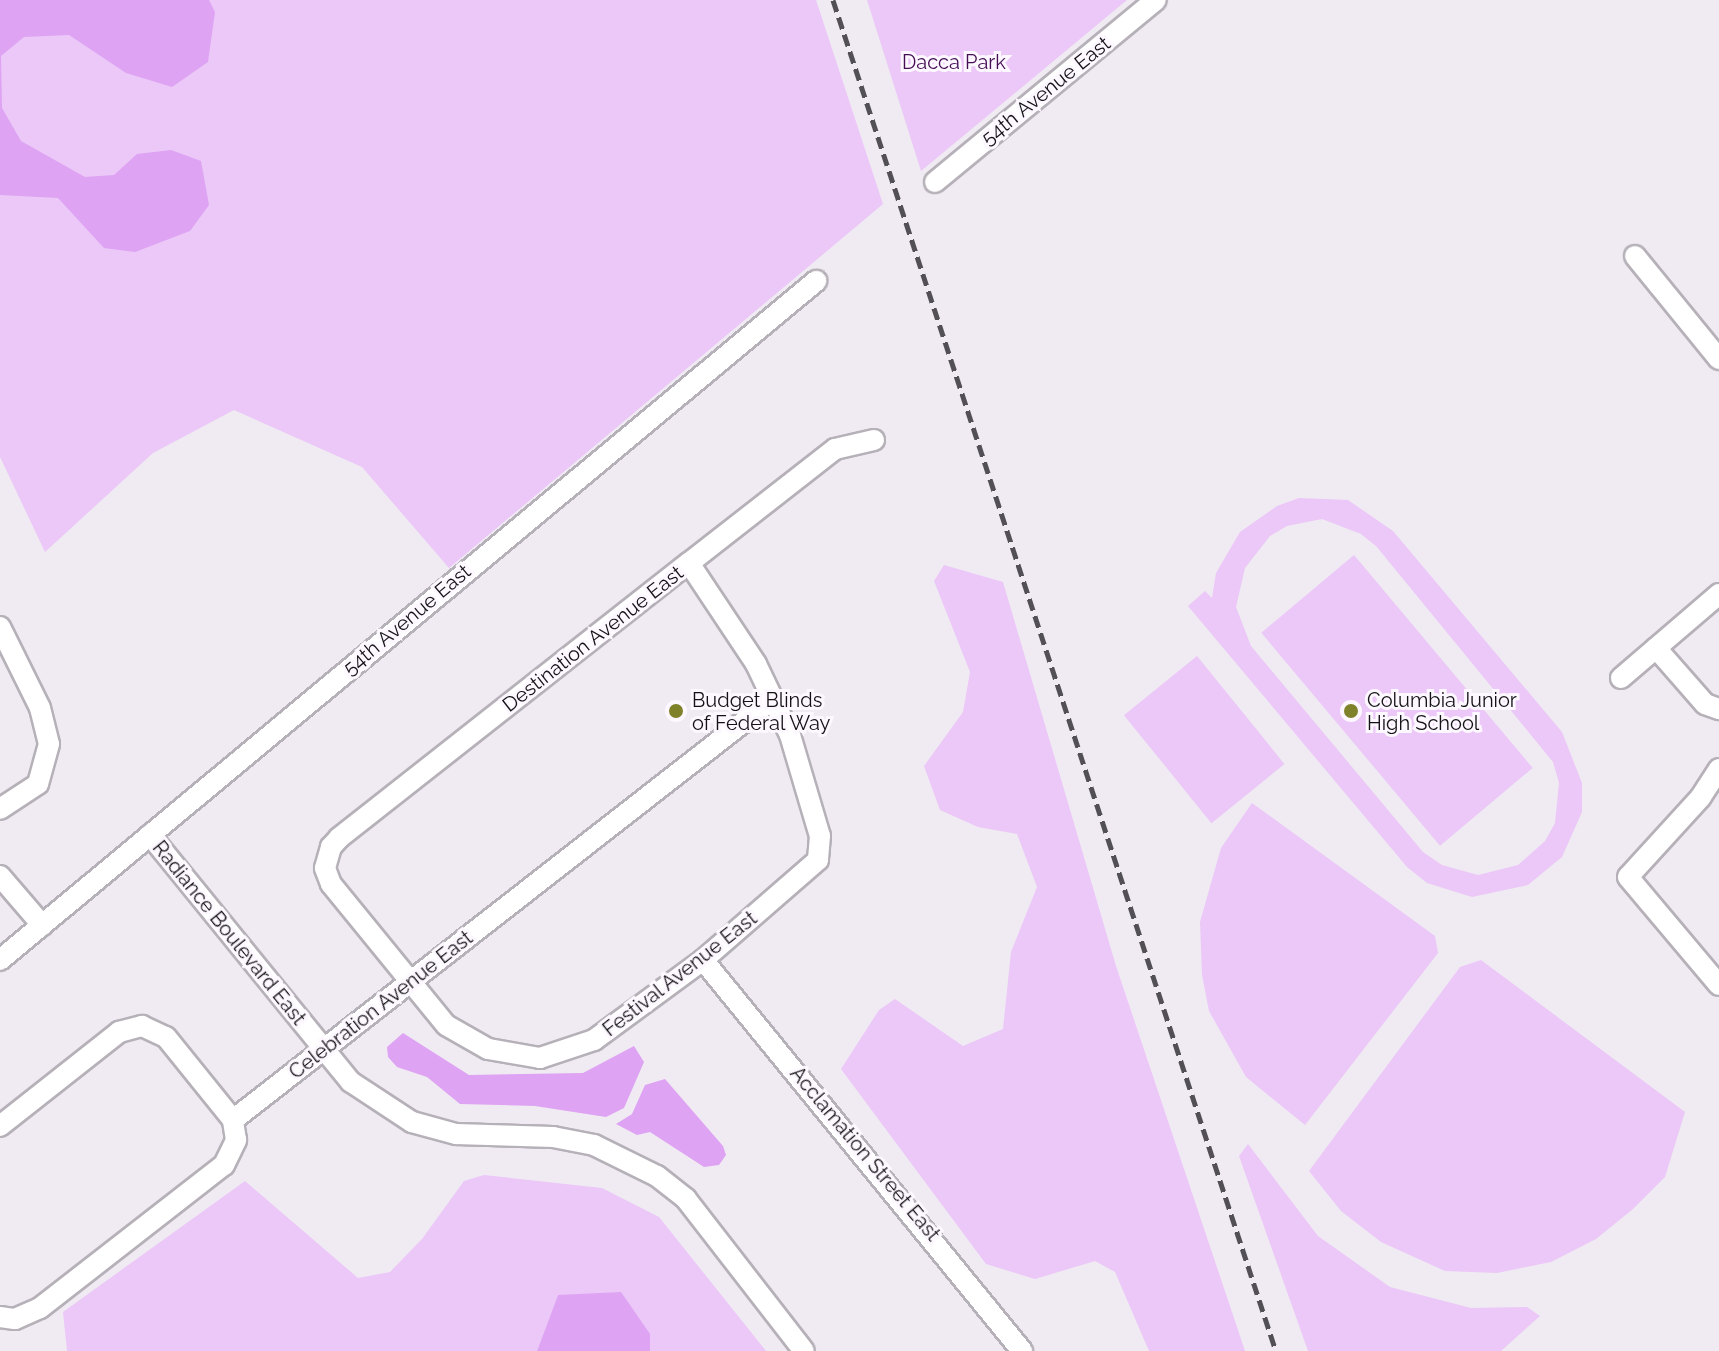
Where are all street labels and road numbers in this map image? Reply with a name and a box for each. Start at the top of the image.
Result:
street label: 54th Avenue East [976,31,1116,151]
street label: 54th Avenue East [338,559,476,681]
street label: Destination Avenue East [498,561,688,717]
street label: Radiance Boulevard East [147,836,311,1030]
street label: Festival Avenue East [598,906,762,1042]
street label: Celebration Avenue East [284,926,478,1084]
street label: Acclamation Street East [785,1062,945,1246]

